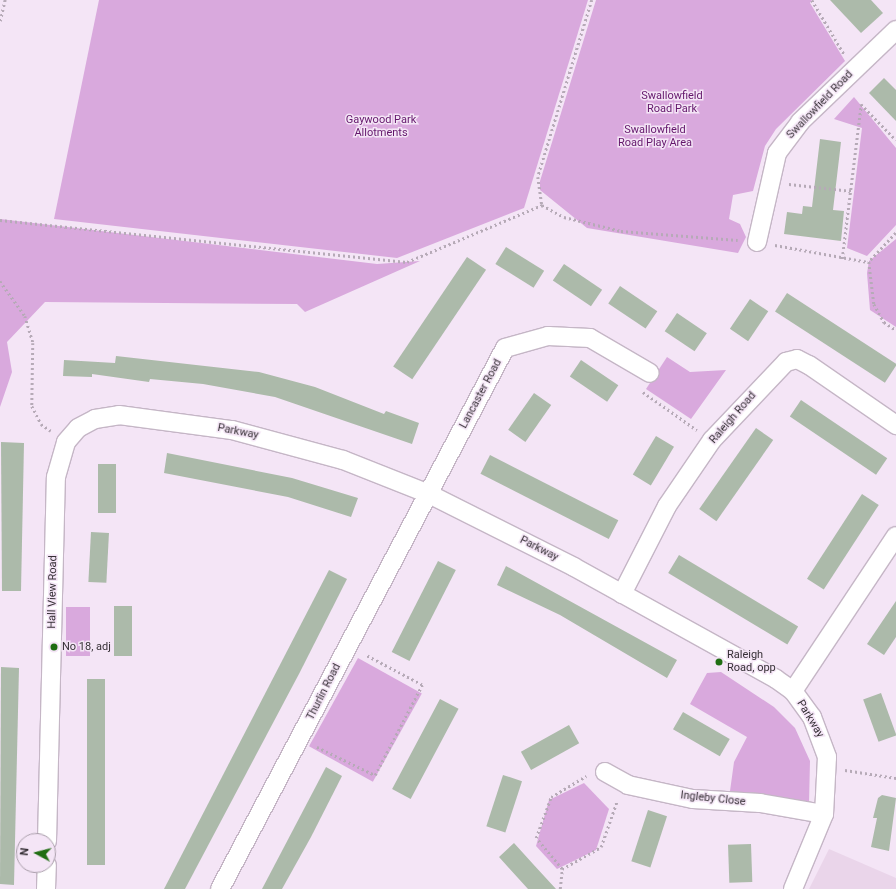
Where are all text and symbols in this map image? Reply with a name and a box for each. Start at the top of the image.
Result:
street label: Swallowfield Road [784,68,856,142]
park label: Swallowfield Road Park [641,90,703,116]
park label: Gaywood Park Allotments [346,114,416,140]
park label: Swallowfield Road Play Area [618,124,692,150]
street label: Lancaster Road [457,357,505,431]
street label: Raleigh Road [707,389,759,447]
street label: Parkway [216,422,260,442]
street label: Parkway [517,534,561,564]
street label: Hall View Road [46,555,60,629]
place label: No 18, adj [62,640,111,654]
marker: No 18, adj [49,642,59,652]
place label: Raleigh Road, opp [727,649,776,675]
marker: Raleigh Road, opp [714,657,724,667]
street label: Thurlin Road [304,661,344,723]
street label: Parkway [794,698,826,740]
street label: Ingleby Close [680,789,746,809]
north arrow [16,833,56,873]
text: N [18,847,32,856]

